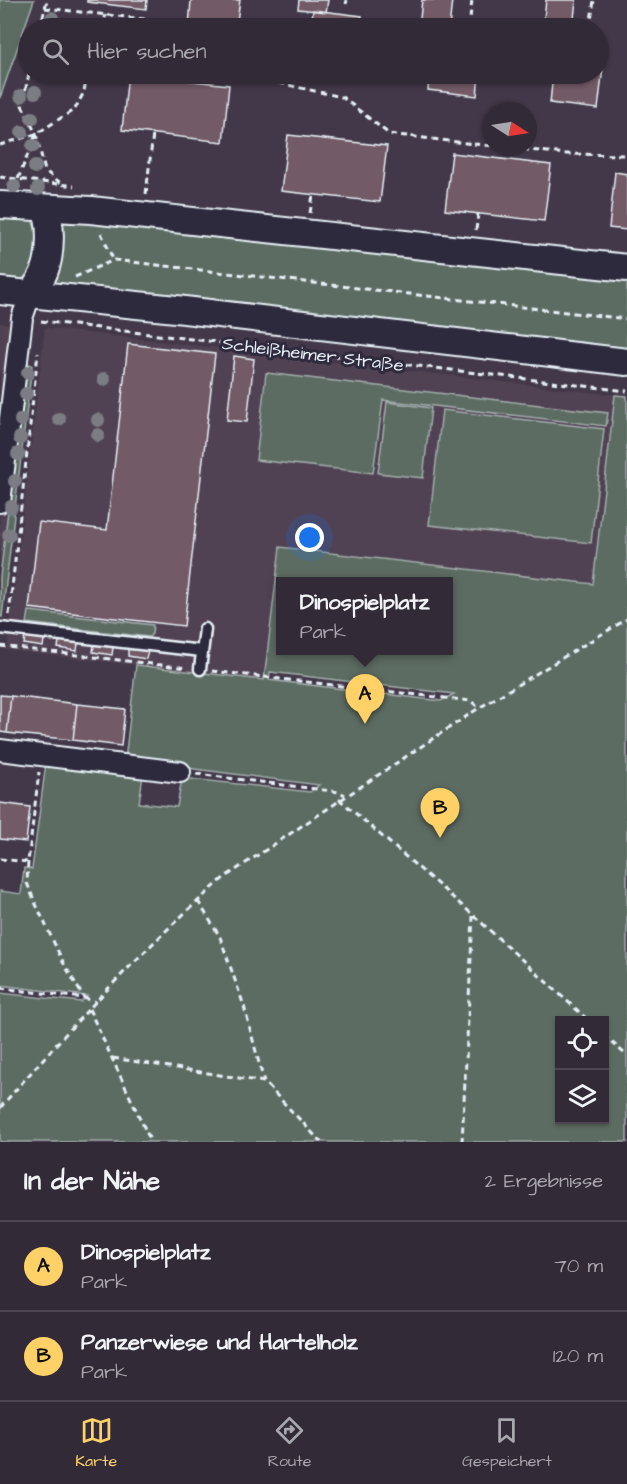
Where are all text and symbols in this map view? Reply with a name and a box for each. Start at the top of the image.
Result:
search box [18,18,609,84]
icon: search [39,35,72,68]
text: Hier suchen [87,36,206,67]
north arrow [483,102,537,156]
street label: Schleißheimer Straße [221,331,405,378]
your location [295,523,324,552]
popup [276,577,453,655]
text: Dinospielplatz [300,587,429,618]
text: Park [300,618,346,646]
pin: A [346,674,385,724]
pin: B [420,788,460,838]
map controls [555,1016,609,1124]
button: locate [555,1016,609,1070]
button: layers [555,1070,609,1124]
text: In der Nähe [24,1163,160,1199]
text: 2 Ergebnisse [484,1167,603,1195]
text: Dinospielplatz [81,1237,211,1268]
text: A [37,1252,50,1280]
text: 70 m [555,1252,603,1280]
text: Park [81,1268,127,1296]
text: Panzerwiese und Hartelholz [81,1327,358,1358]
text: B [36,1342,51,1370]
text: 120 m [553,1342,603,1370]
text: Park [81,1358,127,1386]
tab: Karte [75,1414,117,1472]
tab: Route [268,1414,311,1472]
tab: Gespeichert [462,1414,552,1472]

